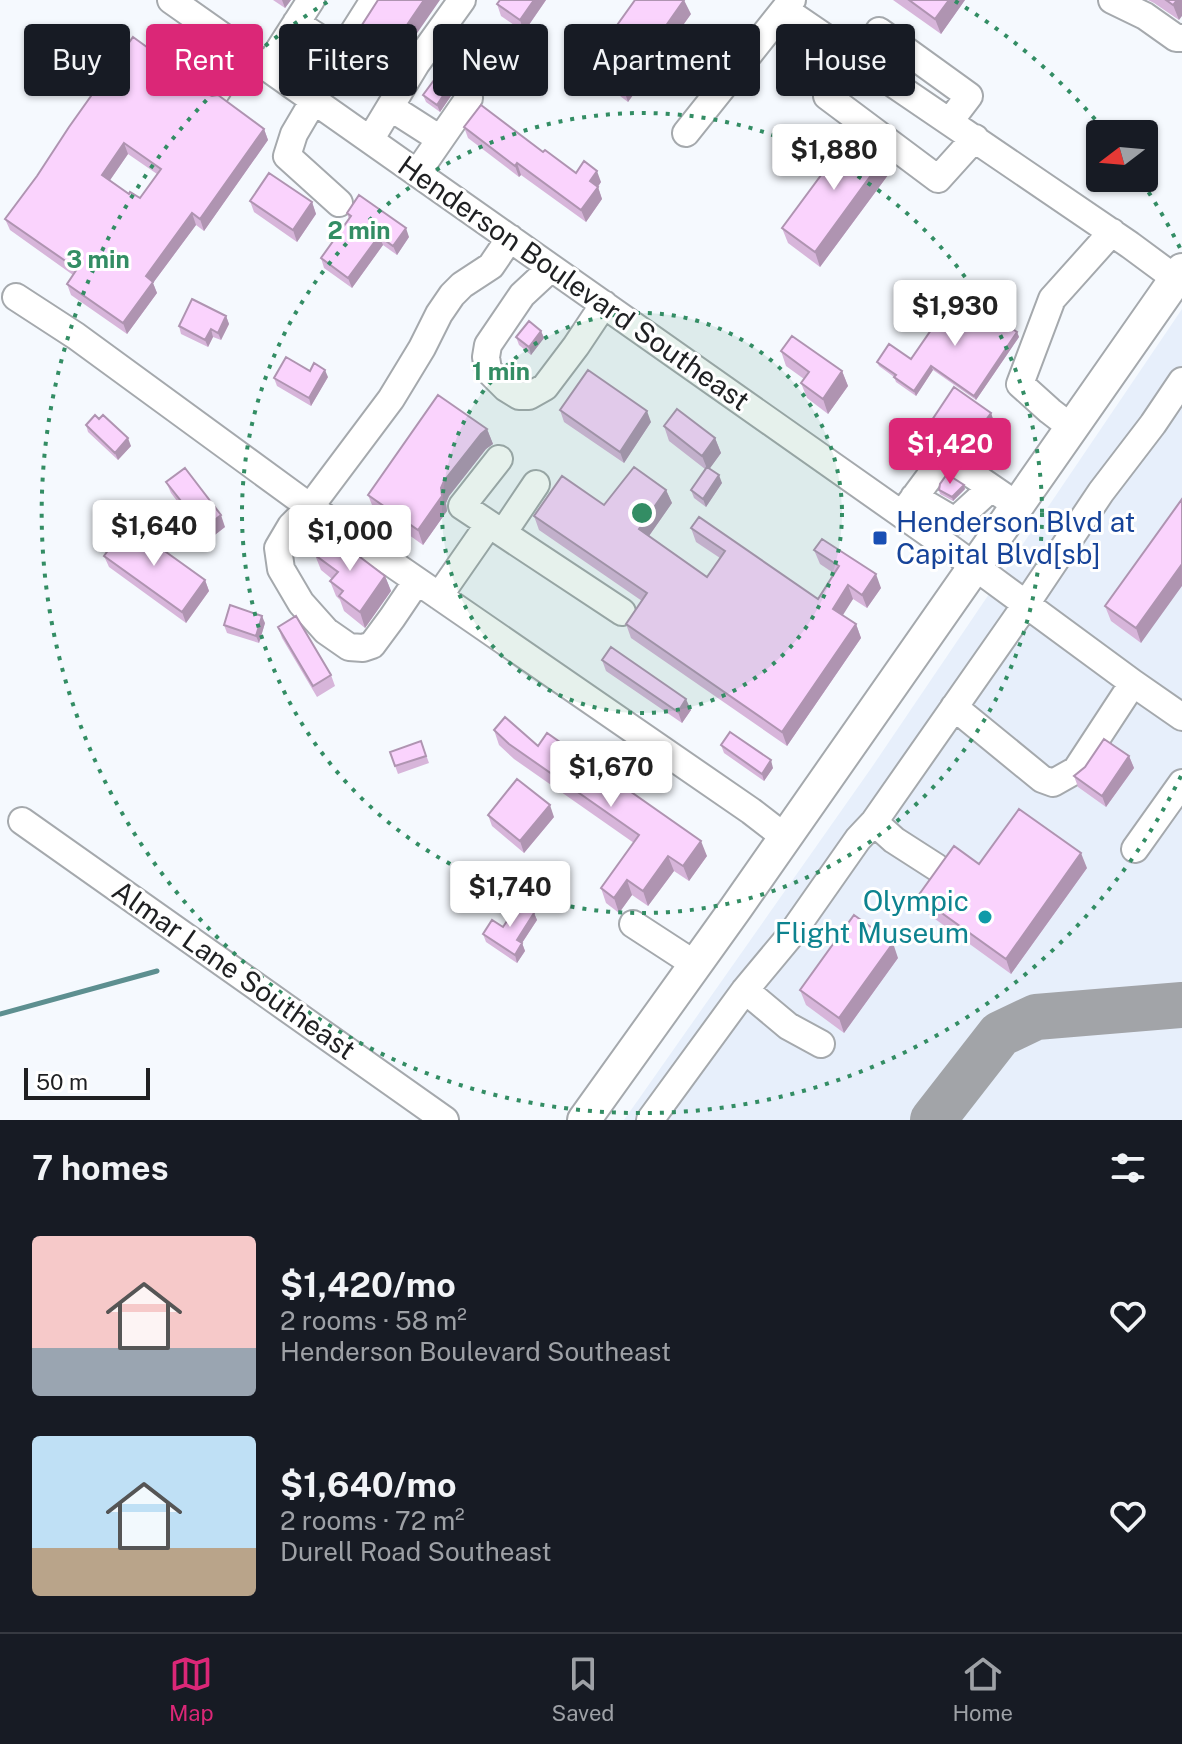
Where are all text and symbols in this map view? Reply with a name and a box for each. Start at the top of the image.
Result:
chip: Buy [24,24,130,96]
chip: Rent [146,24,263,96]
chip: Filters [279,24,417,96]
chip: New [433,24,548,96]
chip: Apartment [564,24,760,96]
chip: House [776,24,915,96]
north arrow [1086,120,1158,192]
map controls [1086,120,1158,192]
pin: $1,880 [769,124,899,192]
text: $1,880 [790,134,878,165]
street label: Henderson Boulevard Southeast [392,148,756,417]
text: 2 min [328,216,390,244]
text: 3 min [66,245,130,273]
pin: $1,930 [890,280,1020,348]
text: $1,930 [911,290,999,321]
text: 1 min [472,357,530,385]
pin: $1,420 [885,418,1015,486]
text: $1,420 [907,428,993,459]
centre of rings [628,499,656,527]
pin: $1,640 [89,500,219,568]
pin: $1,000 [285,505,415,573]
place label: Henderson Blvd at Capital Blvd[sb] [896,505,1135,570]
text: $1,640 [111,510,197,541]
text: $1,000 [307,515,393,546]
marker: Henderson Blvd at Capital Blvd[sb] [871,529,889,547]
pin: $1,670 [546,741,676,809]
text: $1,670 [568,751,654,782]
pin: $1,740 [445,861,575,929]
text: $1,740 [468,871,552,902]
street label: Almar Lane Southeast [106,873,362,1066]
place label: Olympic Flight Museum [775,884,969,949]
marker: Olympic Flight Museum [976,908,994,926]
scale bar [24,1064,150,1100]
text: 50 m [36,1069,88,1095]
icon: filters [1106,1146,1150,1190]
text: 7 homes [32,1148,169,1188]
text: $1,420/mo [280,1265,456,1305]
icon: home [96,1268,192,1364]
icon: heart [1106,1294,1150,1338]
text: 2 rooms · 58 m² [280,1305,467,1336]
text: Henderson Boulevard Southeast [280,1336,671,1367]
text: $1,640/mo [280,1465,457,1505]
icon: home [96,1468,192,1564]
icon: heart [1106,1494,1150,1538]
text: 2 rooms · 72 m² [280,1505,465,1536]
text: Durell Road Southeast [280,1536,552,1567]
tab: Map [169,1652,214,1726]
tab: Saved [552,1652,614,1726]
tab: Home [952,1652,1013,1726]

